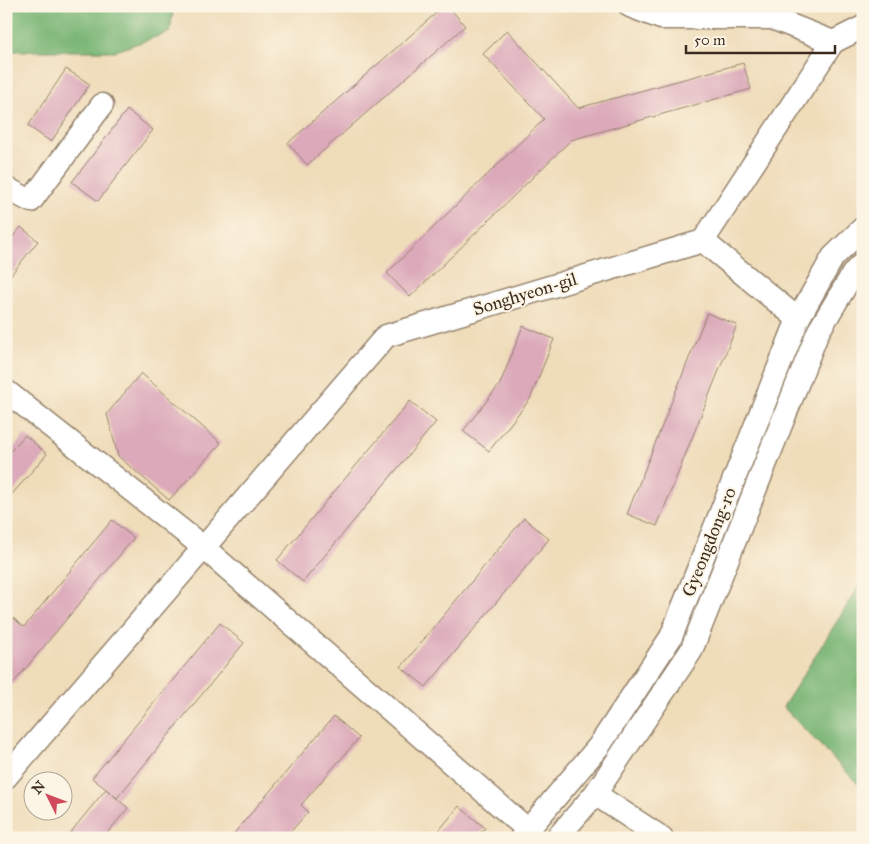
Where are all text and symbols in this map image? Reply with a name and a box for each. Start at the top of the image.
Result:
scale bar [686,22,835,54]
text: 50 m [694,31,726,49]
street label: Songhyeon-gil [470,268,580,321]
street label: Gyeongdong-ro [677,484,742,600]
north arrow [22,772,72,822]
text: N [28,777,49,798]

